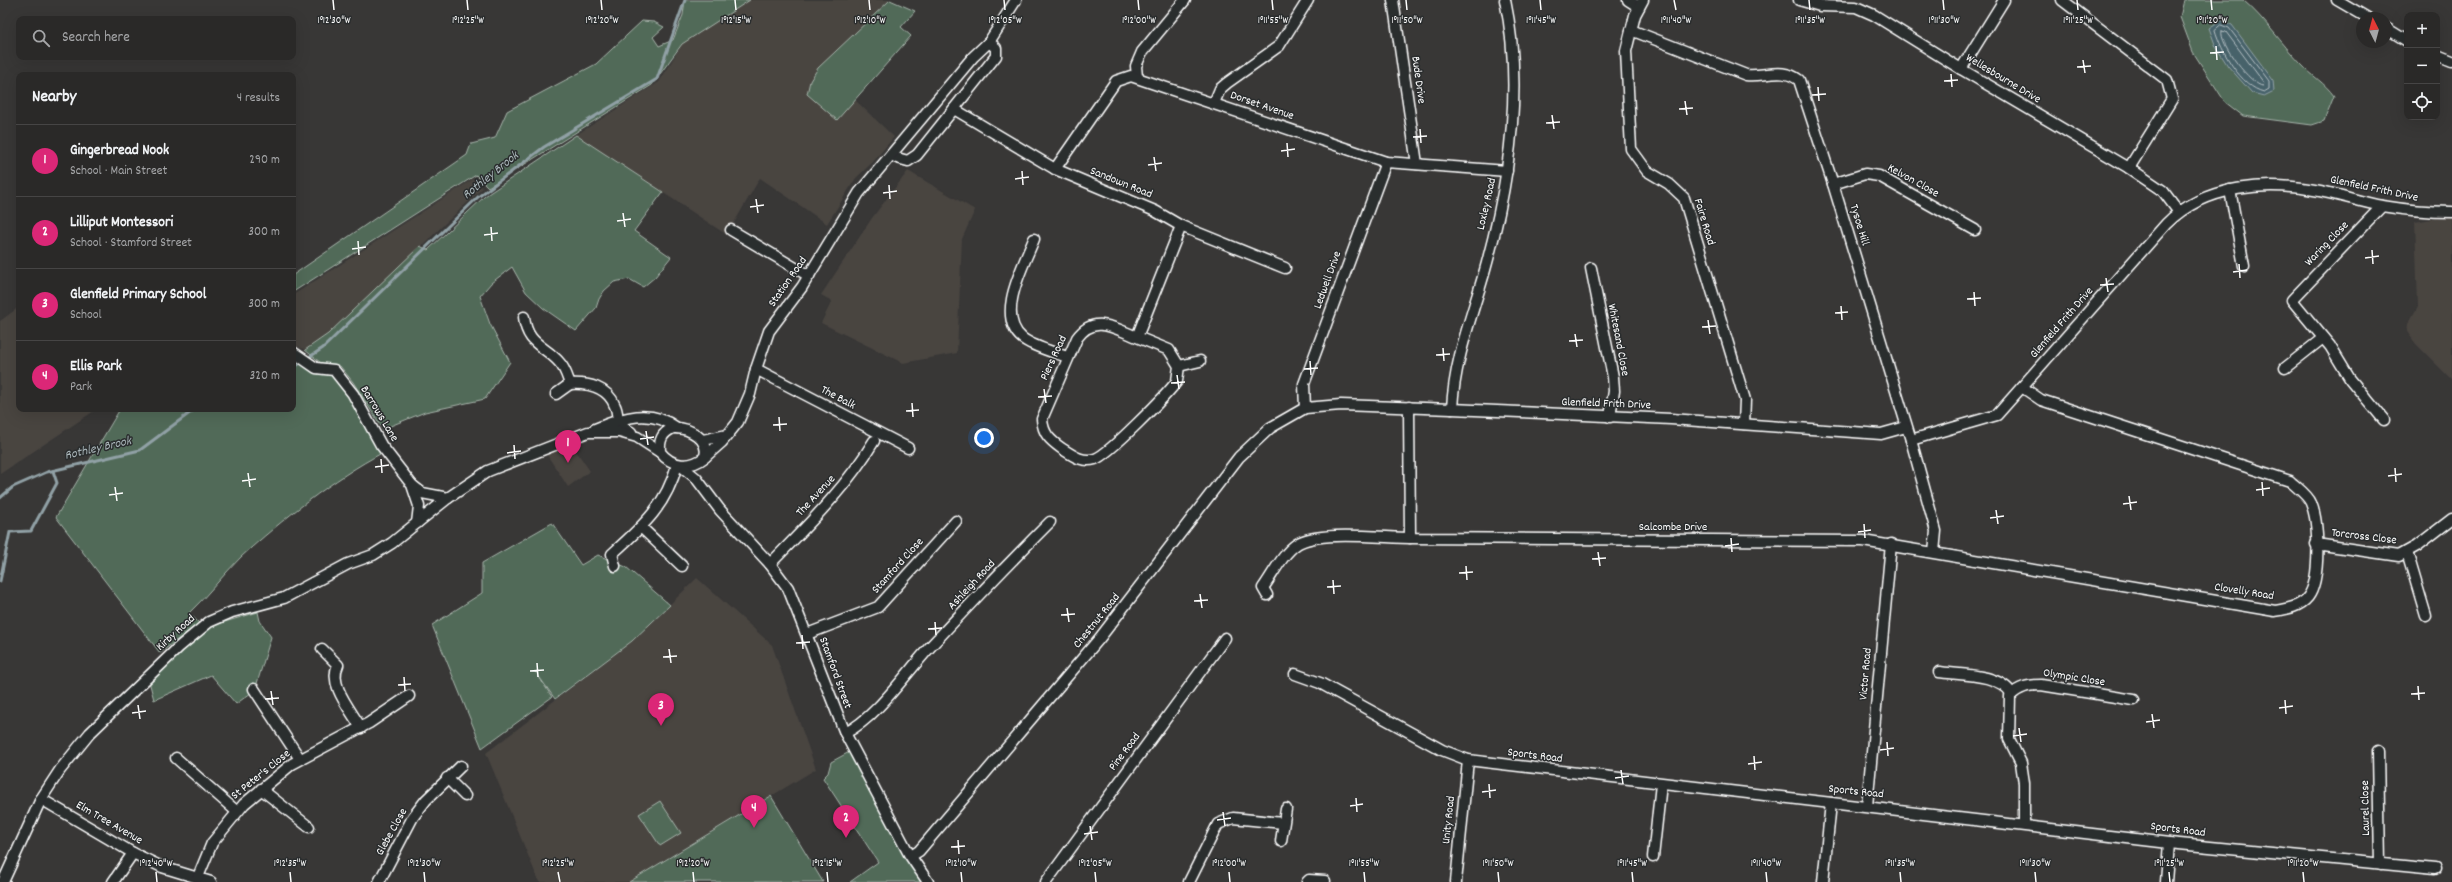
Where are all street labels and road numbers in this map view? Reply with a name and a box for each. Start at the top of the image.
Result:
street label: Wellesbourne Drive [1962,50,2044,108]
street label: Bude Drive [1406,55,1430,105]
street label: Dorset Avenue [1228,87,1296,125]
street label: Kelvon Close [1884,160,1942,202]
street label: Sandown Road [1087,163,1155,203]
street label: Glenfield Frith Drive [2328,171,2420,207]
street label: Loxley Road [1473,176,1501,232]
street label: Faire Road [1689,197,1719,247]
street label: Tysoe Hill [1845,202,1873,248]
street label: Waring Close [2301,218,2353,270]
street label: Ledwell Drive [1310,249,1346,311]
street label: Station Road [764,253,812,311]
street label: Glenfield Frith Drive [2026,284,2098,362]
street label: Whitesand Close [1603,302,1633,378]
street label: Piers Road [1036,333,1072,383]
street label: The Balk [817,382,859,414]
street label: Barrows Lane [356,383,402,445]
street label: Glenfield Frith Drive [1561,394,1651,414]
street label: The Avenue [792,471,840,521]
street label: Salcombe Drive [1639,519,1707,536]
street label: Torcross Close [2330,525,2398,549]
street label: Stamford Close [868,534,928,598]
street label: Ashleigh Road [944,556,1000,614]
street label: Clovelly Road [2213,579,2275,605]
street label: Chestnut Road [1069,590,1125,652]
street label: Kirby Road [153,611,199,655]
street label: Stamford Street [814,635,856,712]
street label: Victor Road [1855,647,1877,701]
street label: Olympic Close [2042,665,2106,691]
street label: Pine Road [1105,729,1145,775]
street label: Sports Road [1507,744,1563,768]
street label: St Peter's Close [228,746,294,804]
street label: Laurel Close [2357,780,2375,836]
street label: Sports Road [1828,781,1884,803]
street label: Unity Road [1438,795,1460,845]
street label: Elm Tree Avenue [72,797,146,849]
street label: Glebe Close [372,805,412,859]
street label: Sports Road [2150,818,2206,842]

